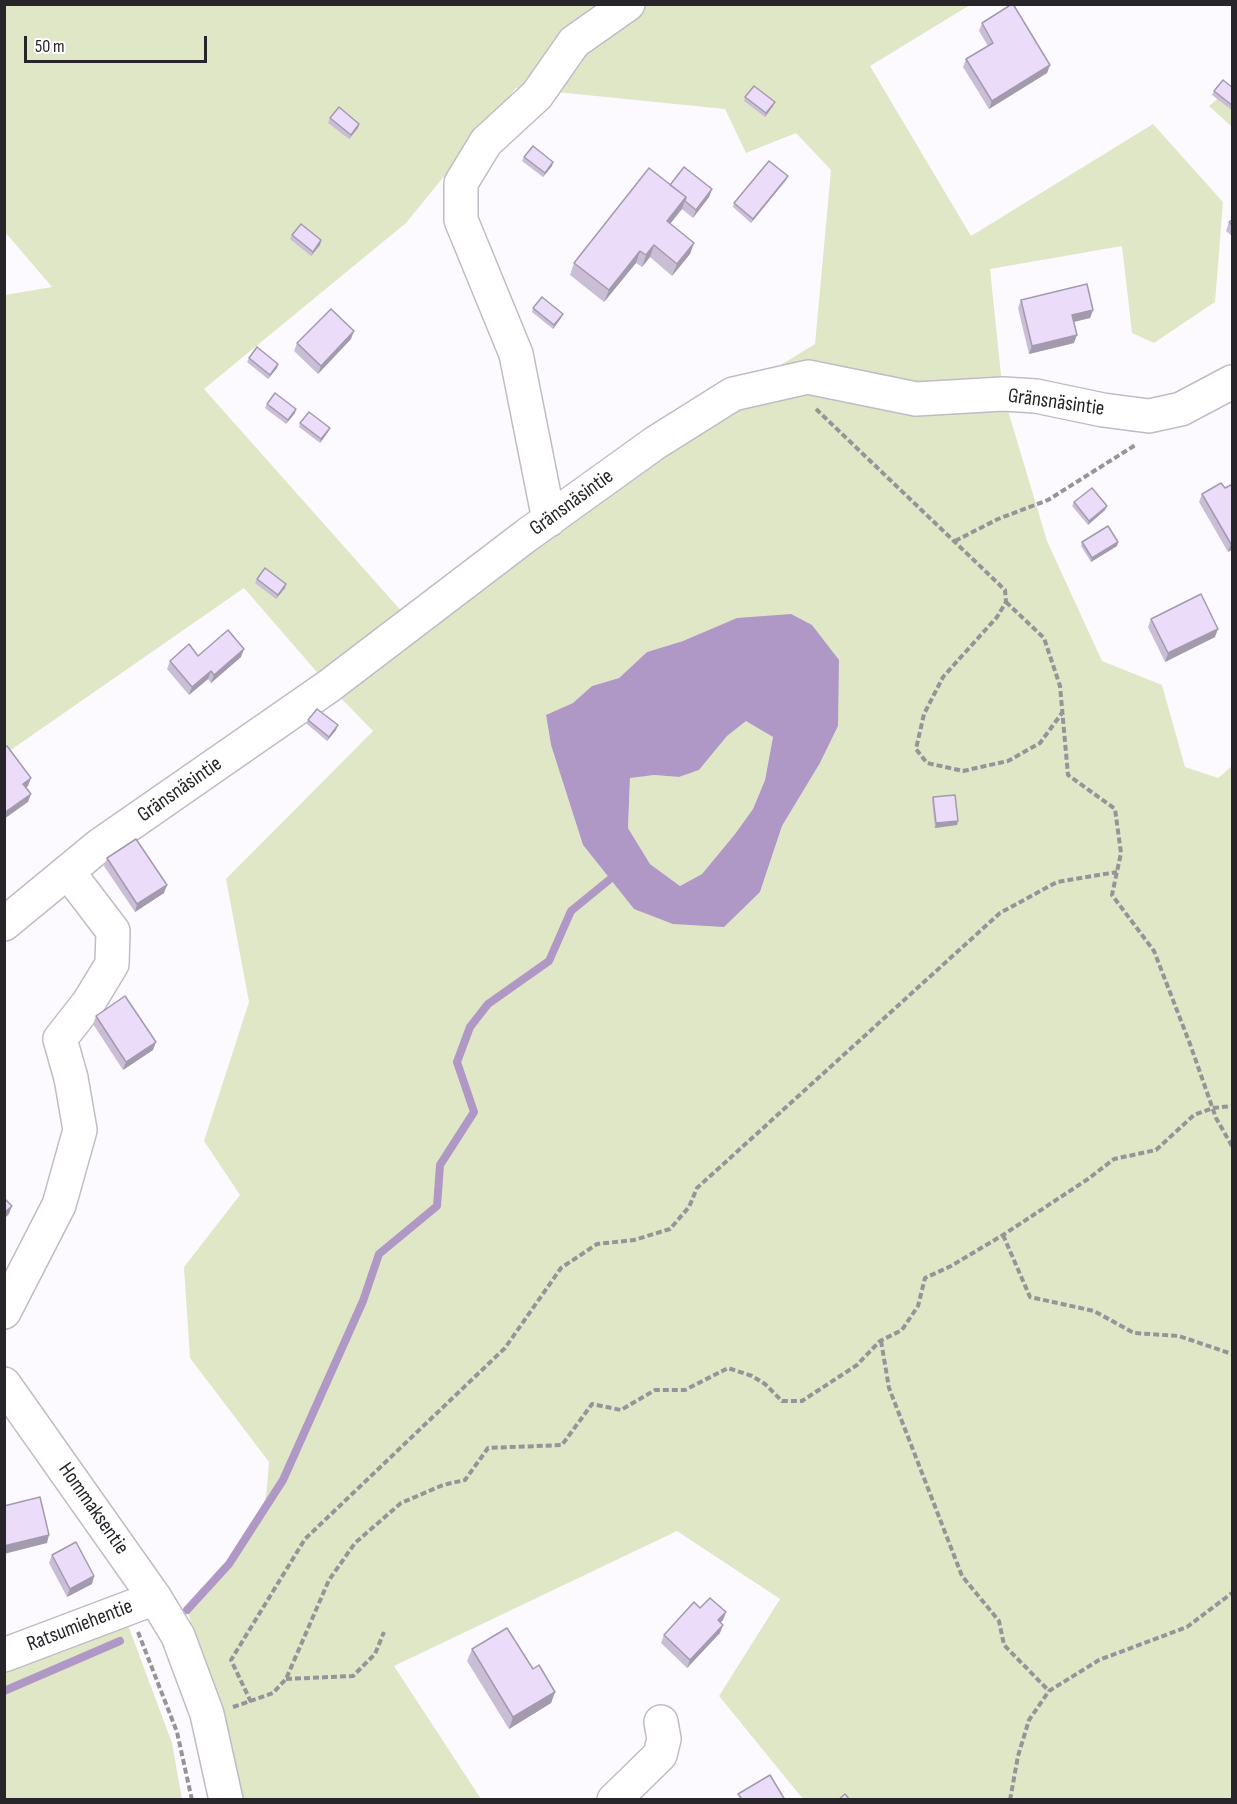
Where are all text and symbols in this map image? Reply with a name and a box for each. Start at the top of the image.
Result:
scale bar [27,24,210,62]
text: 50 m [35,36,65,57]
street label: Gränsnäsintie [1006,384,1106,422]
street label: Gränsnäsintie [525,464,619,542]
street label: Gränsnäsintie [133,752,227,828]
street label: Hommaksentie [52,1458,134,1560]
street label: Ratsumiehentie [24,1594,136,1658]

